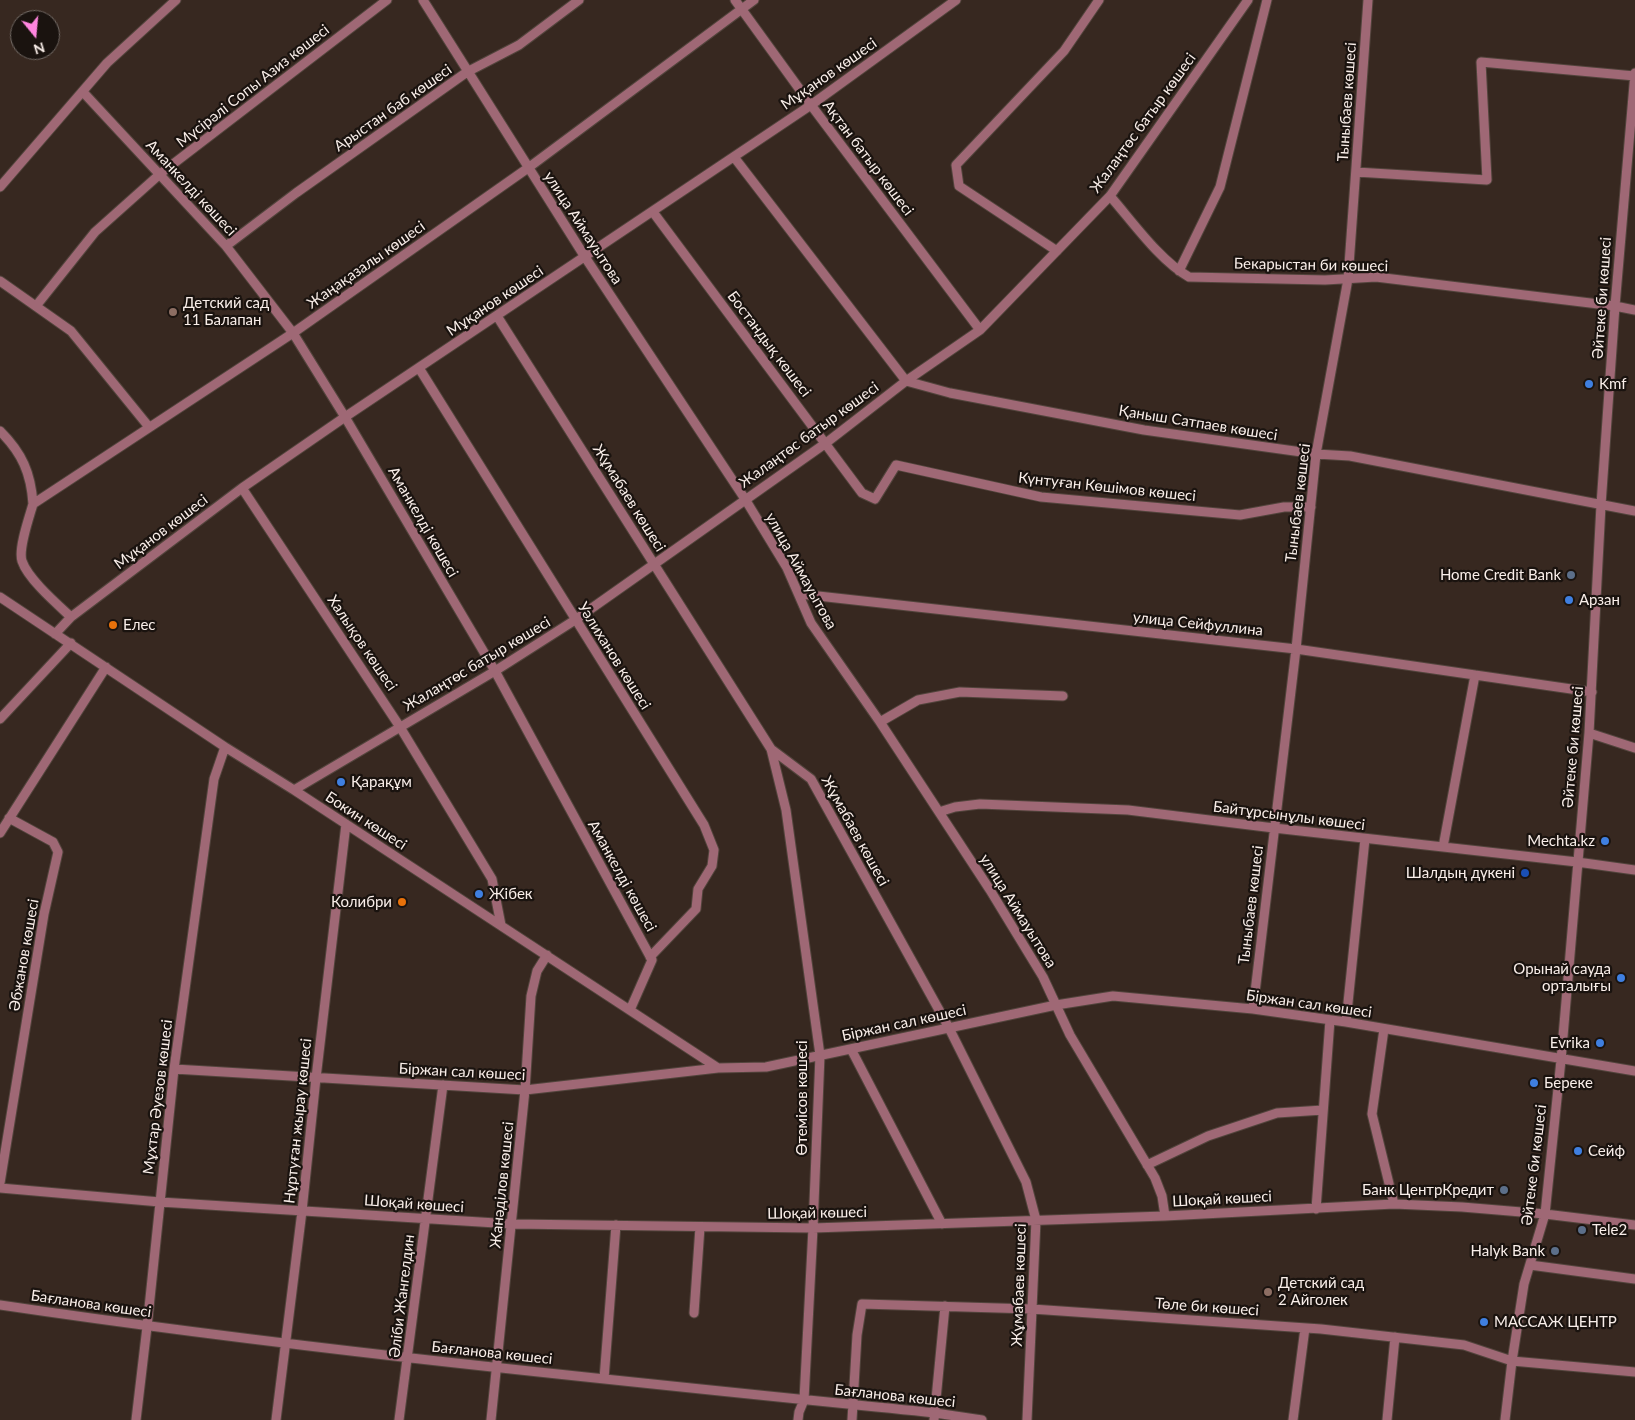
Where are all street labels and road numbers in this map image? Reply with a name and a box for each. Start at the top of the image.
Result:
street label: Мүсірәлі Сопы Азиз көшесі [173,21,333,151]
street label: Мұқанов көшесі [778,34,880,114]
street label: Тыныбаев көшесі [1334,42,1360,162]
street label: Жалаңтөс батыр көшесі [1086,50,1200,196]
street label: Арыстан баб көшесі [331,61,455,155]
street label: Ақтан батыр көшесі [819,97,917,219]
street label: Аманкелді көшесі [142,136,240,240]
street label: улица Аймауытова [540,168,626,288]
street label: Жаңақазалы көшесі [303,217,429,313]
street label: Әйтеке би көшесі [1589,237,1615,359]
street label: Бекарыстан би көшесі [1234,255,1388,275]
street label: Мұқанов көшесі [443,262,547,340]
street label: Бостандық көшесі [723,288,815,400]
street label: Жалаңтөс батыр көшесі [736,378,882,492]
street label: Қаныш Сатпаев көшесі [1117,402,1279,444]
street label: Жұмабаев көшесі [589,441,669,555]
street label: Тыныбаев көшесі [1282,442,1314,564]
street label: Аманкелді көшесі [384,464,462,580]
street label: Күнтуған Көшімов көшесі [1017,469,1197,505]
street label: Мұқанов көшесі [111,491,211,573]
street label: улица Аймауытова [761,510,841,632]
street label: Халықов көшесі [323,592,401,694]
street label: Уәлиханов көшесі [574,599,654,713]
street label: улица Сейфуллина [1132,608,1264,640]
street label: Жалаңтөс батыр көшесі [400,613,554,715]
street label: Әйтеке би көшесі [1559,685,1587,809]
street label: Жұмабаев көшесі [817,773,893,889]
street label: Бокин көшесі [322,788,410,854]
street label: Байтұрсынұлы көшесі [1212,798,1366,834]
street label: Аманкелді көшесі [584,817,660,935]
street label: Тыныбаев көшесі [1235,844,1267,966]
street label: улица Аймауытова [976,851,1060,971]
street label: Әбжанов көшесі [5,897,43,1013]
street label: Біржан сал көшесі [1245,986,1373,1022]
street label: Біржан сал көшесі [840,1001,968,1045]
street label: Мұхтар Әуезов көшесі [140,1018,176,1176]
street label: Нұртуған жырау көшесі [280,1038,316,1204]
street label: Өтемісов көшесі [793,1040,811,1156]
street label: Біржан сал көшесі [398,1060,526,1084]
street label: Әйтеке би көшесі [1518,1103,1550,1227]
street label: Жанәділов көшесі [486,1121,518,1249]
street label: Шоқай көшесі [1172,1187,1272,1211]
street label: Шоқай көшесі [364,1192,464,1216]
street label: Шоқай көшесі [767,1203,867,1223]
street label: Жұмабаев көшесі [1008,1223,1030,1347]
street label: Әліби Жангелдин [386,1233,418,1359]
street label: Бағланова көшесі [30,1287,152,1321]
street label: Төле би көшесі [1154,1294,1260,1320]
street label: Бағланова көшесі [431,1338,553,1368]
street label: Бағланова көшесі [834,1381,956,1411]

